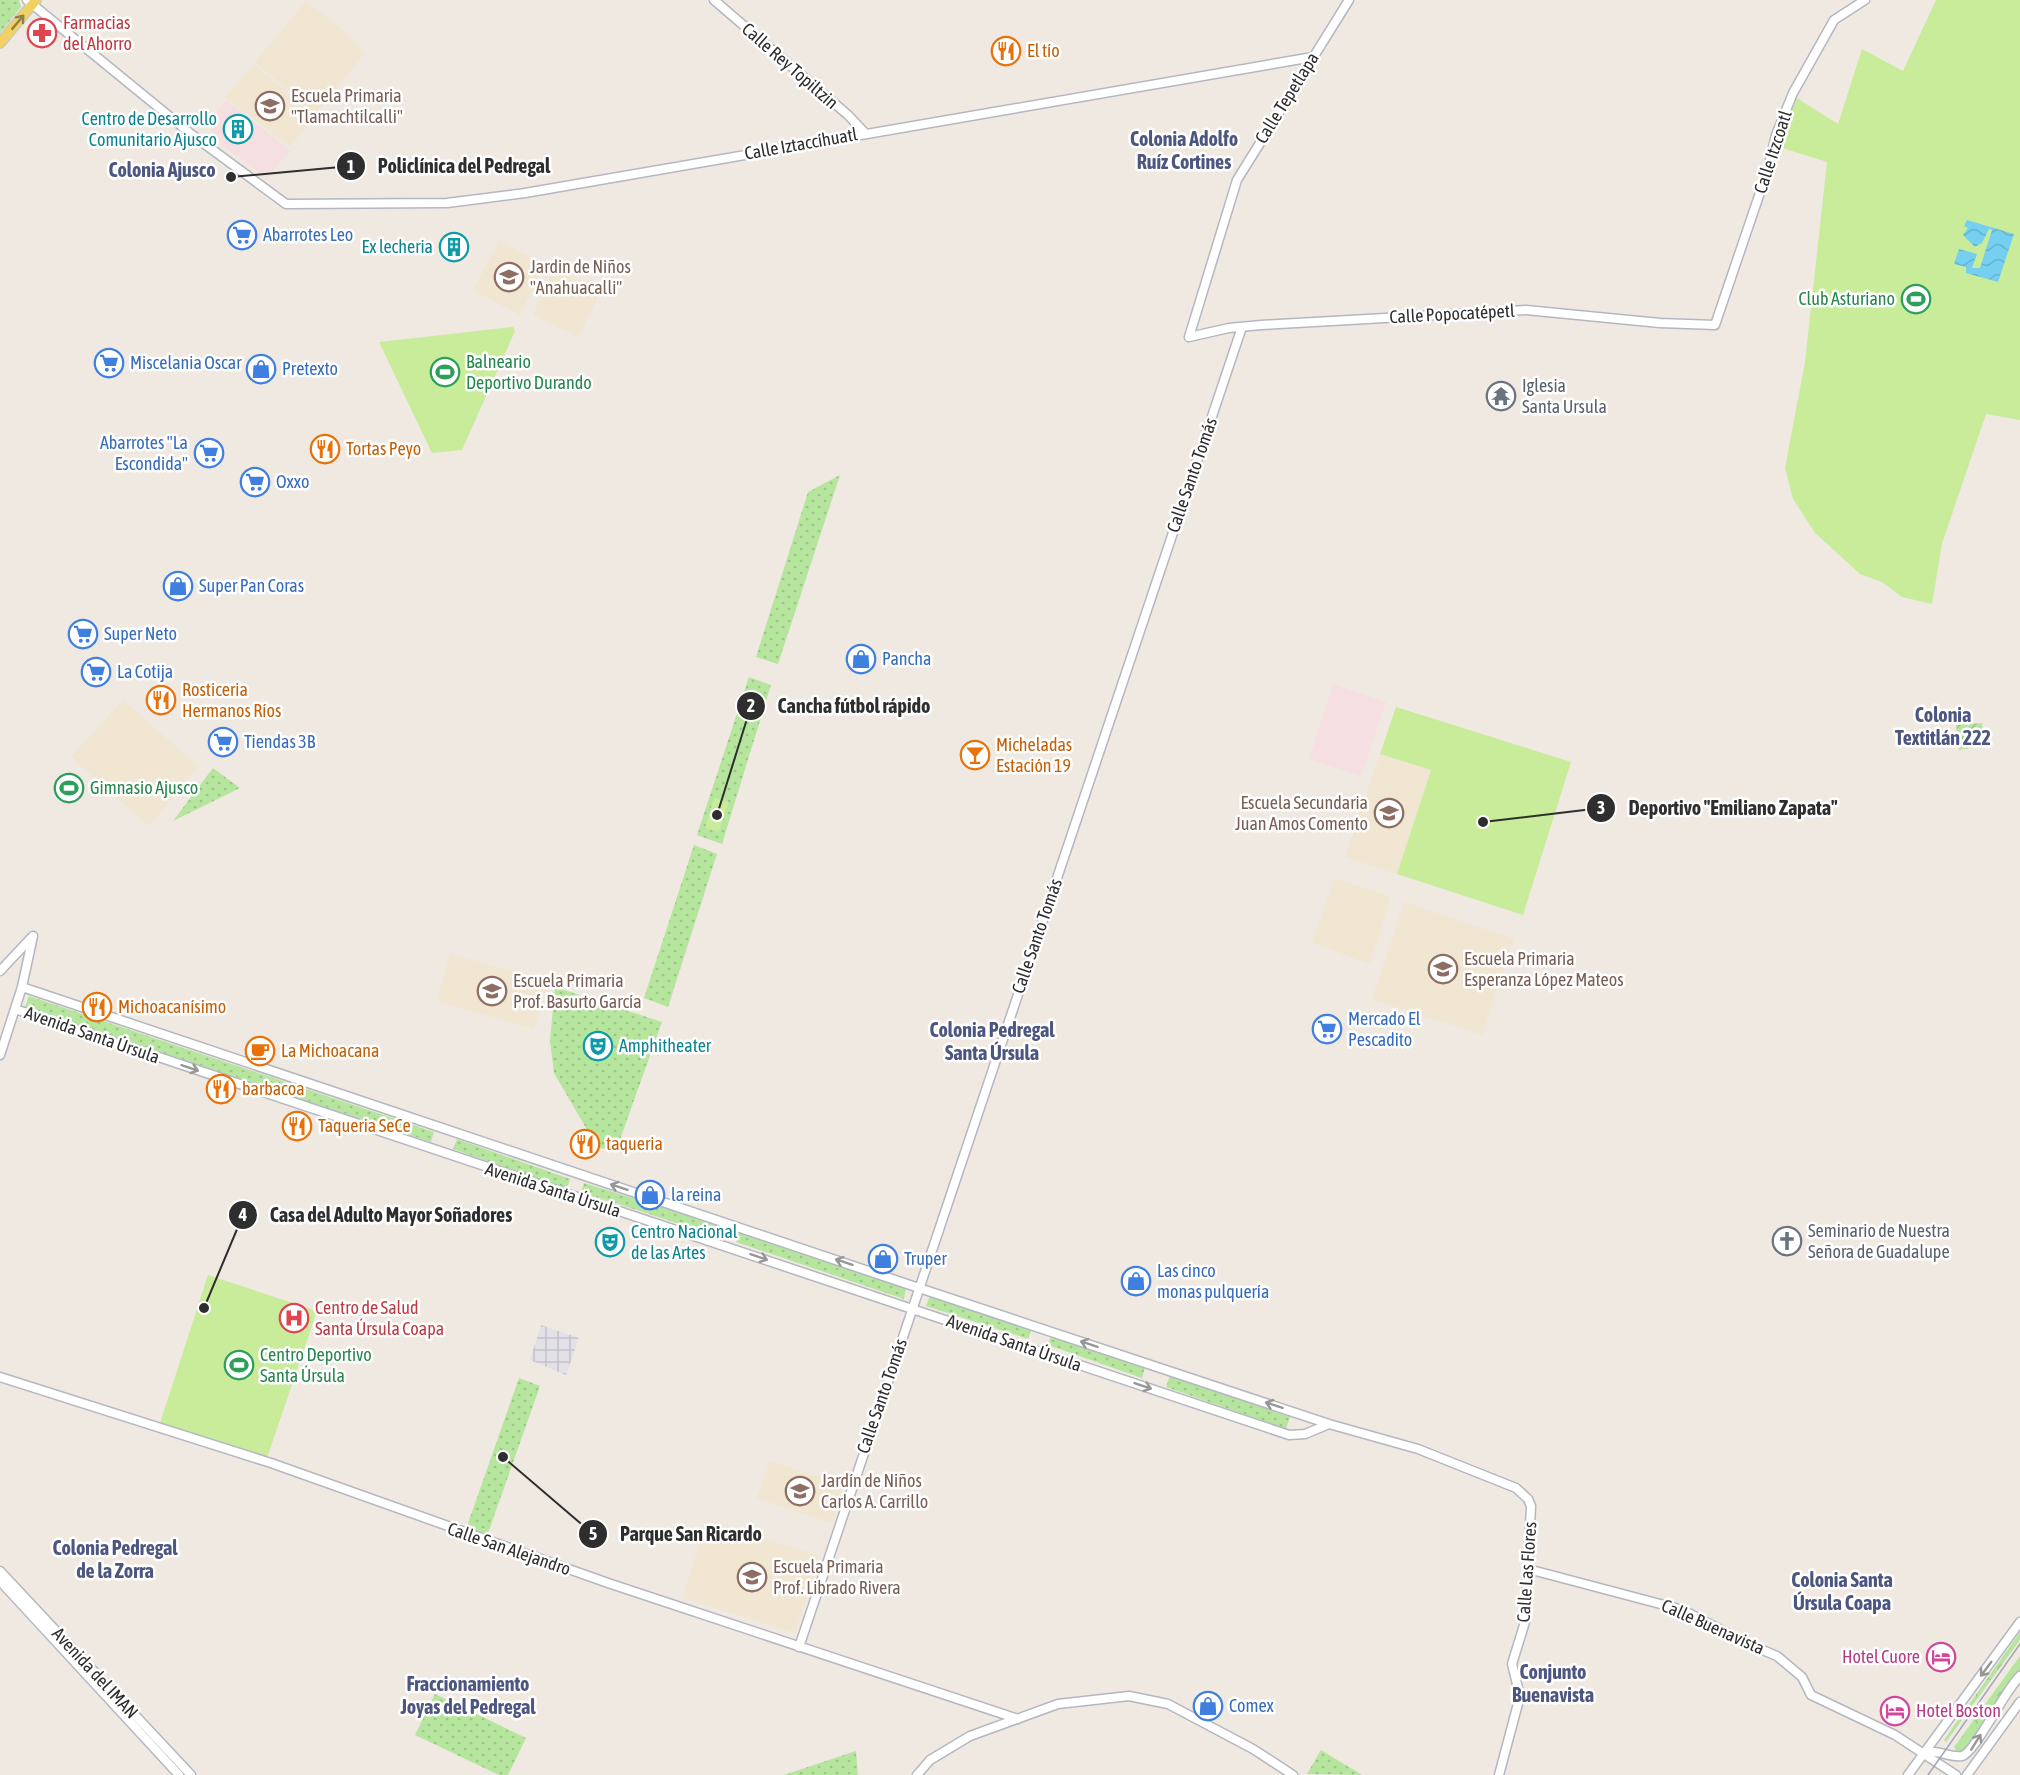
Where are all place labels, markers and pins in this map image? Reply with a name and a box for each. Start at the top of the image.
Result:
place label: Farmacias del Ahorro [63,12,132,54]
pharmacy icon: Farmacias del Ahorro [26,17,58,49]
restaurant icon: El tío [990,35,1022,67]
place label: El tío [1027,40,1060,61]
place label: Escuela Primaria "Tlamachtilcalli" [291,85,403,127]
school or university icon: Escuela Primaria "Tlamachtilcalli" [254,90,286,122]
place label: Centro de Desarrollo Comunitario Ajusco [82,108,217,150]
building icon: Centro de Desarrollo Comunitario Ajusco [222,113,254,145]
callout: Policlínica del Pedregal [336,147,562,185]
supermarket icon: Abarrotes Leo [226,219,258,251]
place label: Abarrotes Leo [263,224,353,245]
building icon: Ex lecheria [438,231,470,263]
place label: Ex lecheria [362,236,433,257]
place label: Jardin de Niños "Anahuacalli" [530,256,631,298]
school or university icon: Jardin de Niños "Anahuacalli" [493,261,525,293]
sports icon: Club Asturiano [1900,283,1932,315]
place label: Club Asturiano [1798,288,1895,309]
supermarket icon: Miscelania Oscar [93,347,125,379]
place label: Balneario Deportivo Durando [466,351,592,393]
place label: Miscelania Oscar [130,352,242,373]
shop icon: Pretexto [245,353,277,385]
sports icon: Balneario Deportivo Durando [429,356,461,388]
place label: Pretexto [282,358,338,379]
place label: Iglesia Santa Ursula [1522,375,1607,417]
temple icon: Iglesia Santa Ursula [1485,380,1517,412]
place label: Abarrotes "La Escondida" [100,432,188,474]
restaurant icon: Tortas Peyo [309,433,341,465]
supermarket icon: Abarrotes "La Escondida" [193,437,225,469]
place label: Tortas Peyo [346,438,421,459]
supermarket icon: Oxxo [239,466,271,498]
place label: Oxxo [276,471,309,492]
shop icon: Super Pan Coras [162,570,194,602]
place label: Super Pan Coras [199,575,304,596]
supermarket icon: Super Neto [67,618,99,650]
place label: Super Neto [104,623,177,644]
shop icon: Pancha [845,643,877,675]
place label: Pancha [882,648,931,669]
supermarket icon: La Cotija [80,656,112,688]
place label: La Cotija [117,661,173,682]
place label: Rosticeria Hermanos Ríos [182,679,281,721]
restaurant icon: Rosticeria Hermanos Ríos [145,684,177,716]
callout: Cancha fútbol rápido [736,687,943,725]
supermarket icon: Tiendas 3B [207,726,239,758]
place label: Tiendas 3B [244,731,316,752]
place label: Micheladas Estación 19 [996,734,1072,776]
bar icon: Micheladas Estación 19 [959,739,991,771]
sports icon: Gimnasio Ajusco [53,772,85,804]
place label: Gimnasio Ajusco [90,777,198,798]
callout: Deportivo "Emiliano Zapata" [1586,789,1849,827]
place label: Escuela Secundaria Juan Amos Comento [1235,792,1368,834]
school or university icon: Escuela Secundaria Juan Amos Comento [1373,797,1405,829]
place label: Escuela Primaria Esperanza López Mateos [1464,948,1624,990]
school or university icon: Escuela Primaria Esperanza López Mateos [1427,953,1459,985]
place label: Escuela Primaria Prof. Basurto García [513,970,642,1012]
school or university icon: Escuela Primaria Prof. Basurto García [476,975,508,1007]
restaurant icon: Michoacanísimo [81,991,113,1023]
place label: Michoacanísimo [118,996,226,1017]
place label: Mercado El Pescadito [1348,1008,1421,1050]
supermarket icon: Mercado El Pescadito [1311,1013,1343,1045]
theatre icon: Amphitheater [582,1030,614,1062]
cafe icon: La Michoacana [244,1035,276,1067]
place label: Amphitheater [619,1035,712,1056]
place label: La Michoacana [281,1040,379,1061]
restaurant icon: barbacoa [205,1073,237,1105]
place label: barbacoa [242,1078,305,1099]
restaurant icon: Taqueria SeCe [281,1110,313,1142]
place label: Taqueria SeCe [318,1115,411,1136]
restaurant icon: taqueria [569,1128,601,1160]
place label: taqueria [606,1133,663,1154]
shop icon: la reina [634,1179,666,1211]
place label: la reina [671,1184,721,1205]
callout: Casa del Adulto Mayor Soñadores [228,1196,524,1234]
place label: Seminario de Nuestra Señora de Guadalupe [1808,1220,1950,1262]
place label: Centro Nacional de las Artes [631,1221,738,1263]
church icon: Seminario de Nuestra Señora de Guadalupe [1771,1225,1803,1257]
theatre icon: Centro Nacional de las Artes [594,1226,626,1258]
shop icon: Truper [867,1243,899,1275]
place label: Truper [904,1248,948,1269]
place label: Las cinco monas pulquería [1157,1260,1269,1302]
shop icon: Las cinco monas pulquería [1120,1265,1152,1297]
place label: Centro de Salud Santa Úrsula Coapa [315,1297,444,1339]
hospital icon: Centro de Salud Santa Úrsula Coapa [278,1302,310,1334]
place label: Centro Deportivo Santa Úrsula [260,1344,372,1386]
sports icon: Centro Deportivo Santa Úrsula [223,1349,255,1381]
place label: Jardín de Niños Carlos A. Carrillo [821,1470,928,1512]
school or university icon: Jardín de Niños Carlos A. Carrillo [784,1475,816,1507]
callout: Parque San Ricardo [578,1515,774,1553]
place label: Escuela Primaria Prof. Librado Rivera [773,1556,901,1598]
school or university icon: Escuela Primaria Prof. Librado Rivera [736,1561,768,1593]
hotel icon: Hotel Cuore [1925,1641,1957,1673]
place label: Hotel Cuore [1842,1646,1920,1667]
shop icon: Comex [1192,1690,1224,1722]
place label: Comex [1229,1695,1274,1716]
hotel icon: Hotel Boston [1879,1695,1911,1727]
place label: Hotel Boston [1916,1700,2001,1721]

